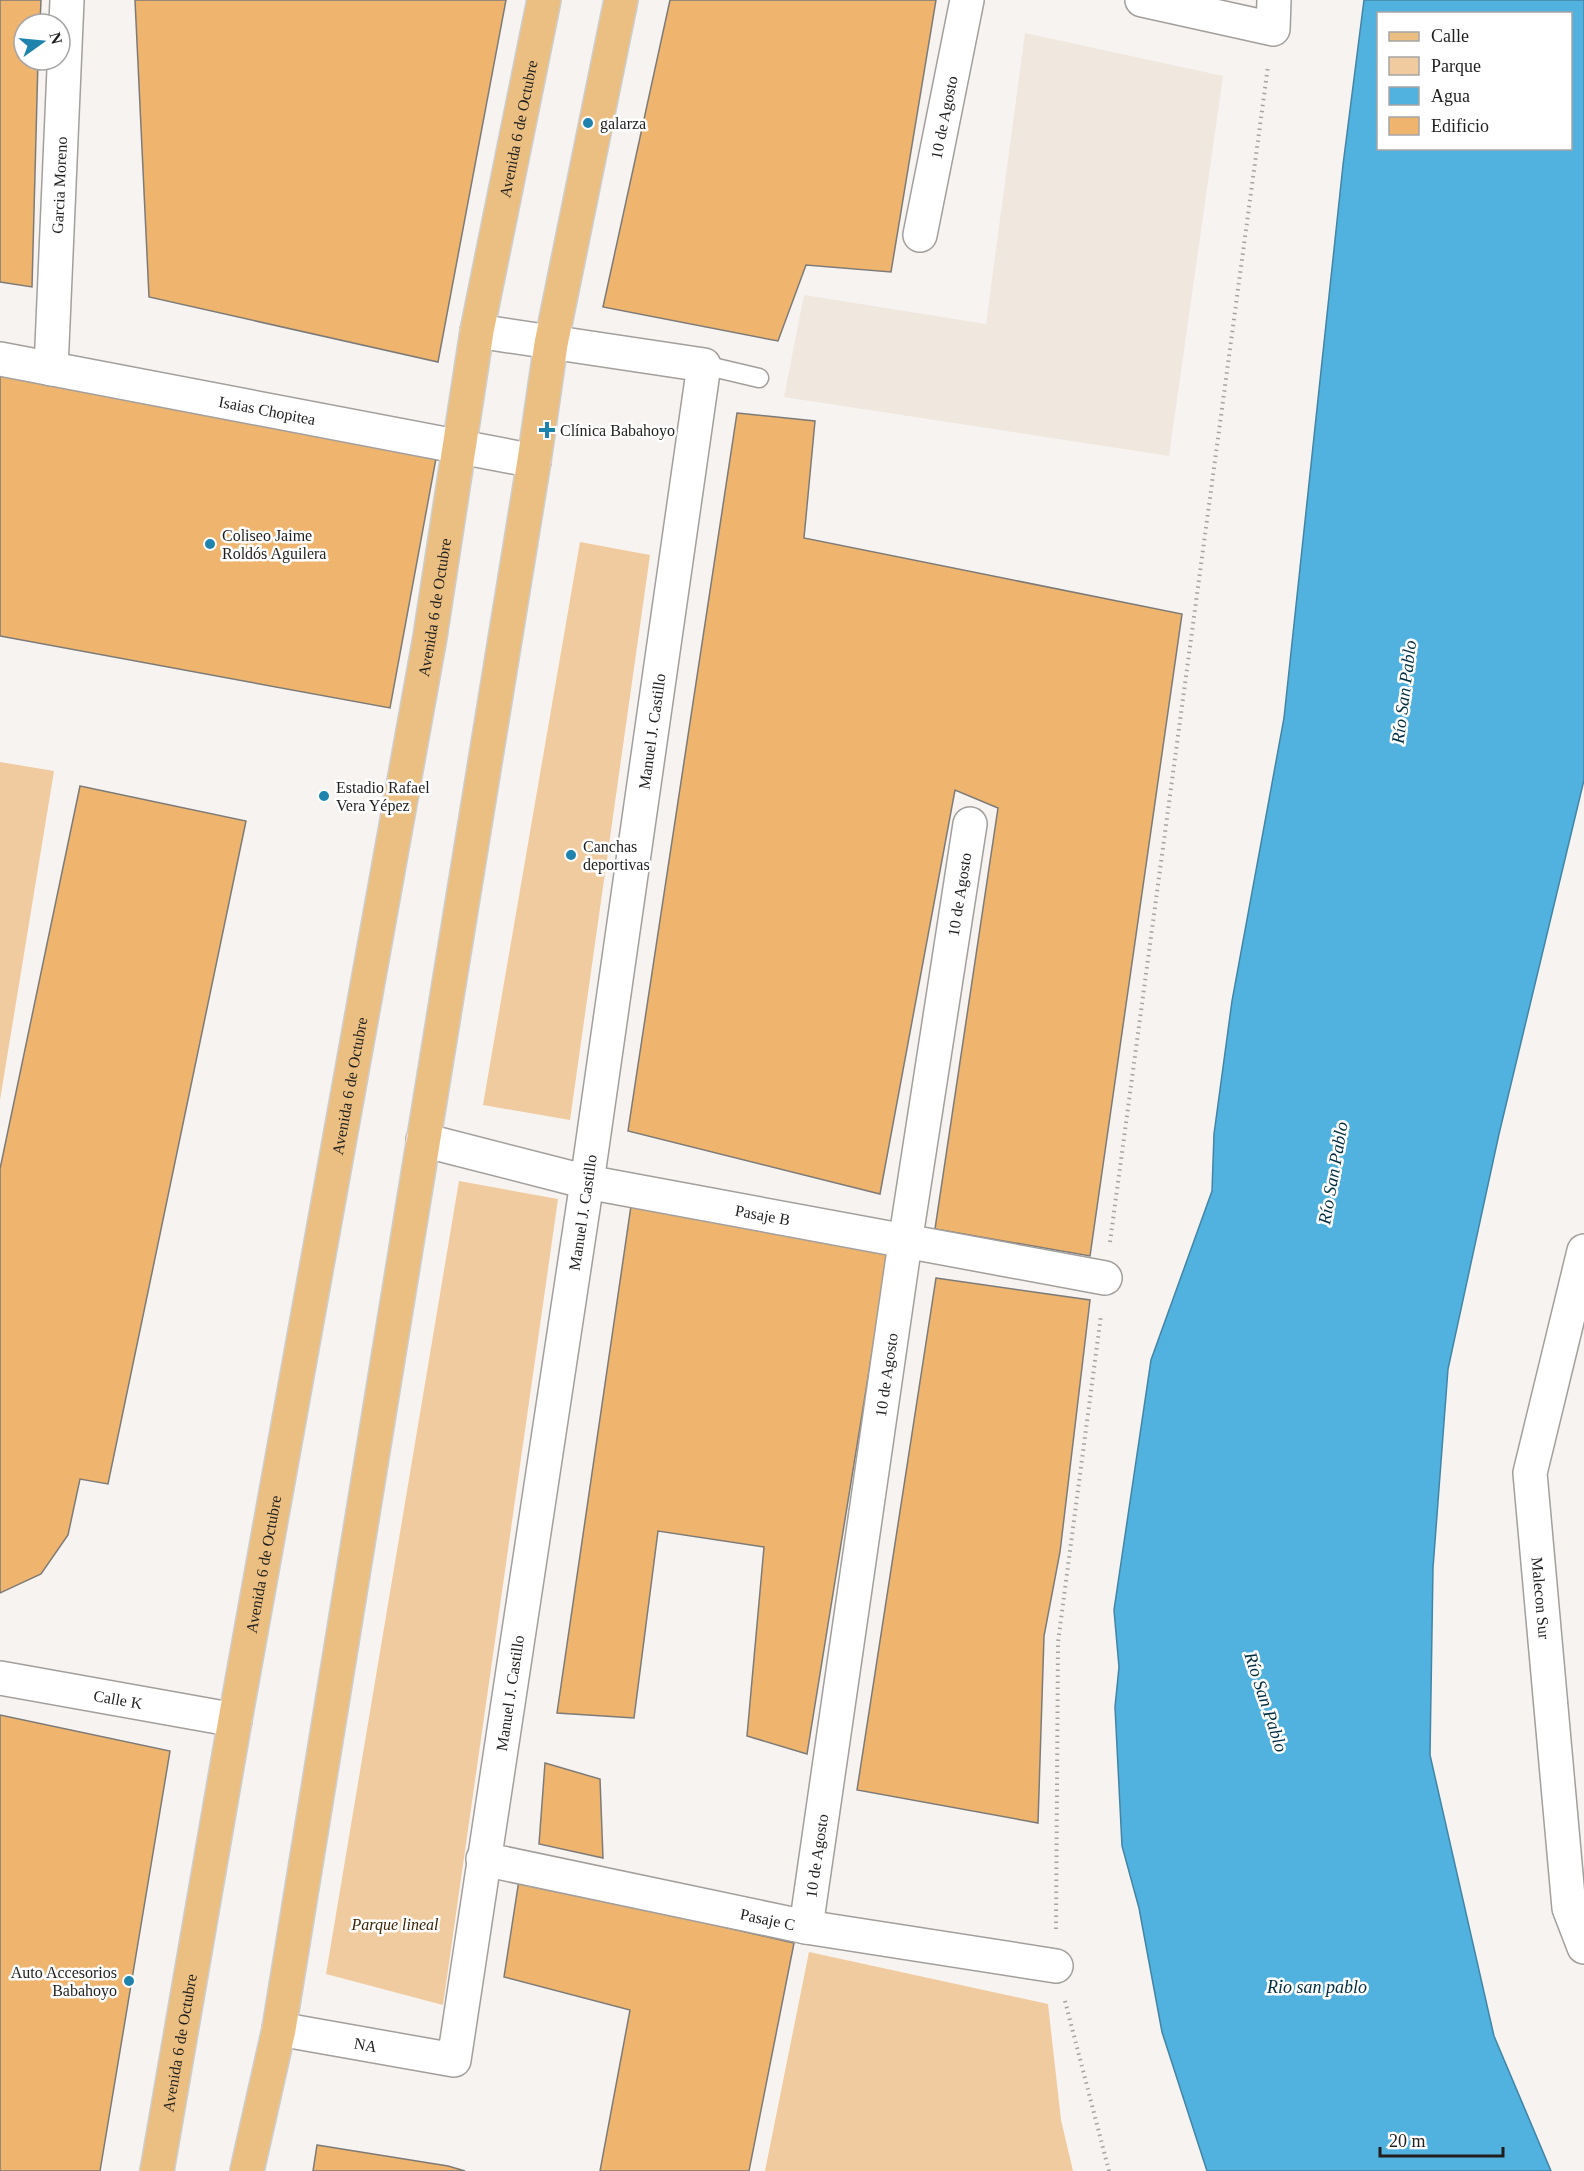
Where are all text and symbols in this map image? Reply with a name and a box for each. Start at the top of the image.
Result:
north arrow [12,12,72,72]
legend [1377,12,1572,150]
text: Calle [1431,26,1469,46]
text: N [46,30,66,46]
text: Parque [1431,56,1481,76]
street label: Avenida 6 de Octubre [496,59,541,199]
street label: 10 de Agosto [927,74,961,161]
text: Agua [1431,86,1470,106]
place label: galarza [600,115,646,133]
marker: galarza [581,116,595,130]
text: Edificio [1431,116,1489,136]
street label: Garcia Moreno [49,136,70,234]
street label: Isaias Chopitea [217,393,317,428]
marker: Clínica Babahoyo [538,421,556,439]
place label: Clínica Babahoyo [560,422,675,440]
place label: Coliseo Jaime Roldós Aguilera [222,527,326,563]
marker: Coliseo Jaime Roldós Aguilera [203,537,217,551]
street label: Avenida 6 de Octubre [415,537,454,678]
water label: Río San Pablo [1388,639,1420,746]
street label: Manuel J. Castillo [635,672,669,791]
place label: Estadio Rafael Vera Yépez [336,779,430,815]
marker: Estadio Rafael Vera Yépez [317,789,331,803]
place label: Canchas deportivas [583,838,650,874]
marker: Canchas deportivas [564,848,578,862]
street label: 10 de Agosto [945,851,974,937]
street label: Avenida 6 de Octubre [329,1016,370,1156]
water label: Río San Pablo [1314,1120,1352,1227]
street label: Manuel J. Castillo [566,1153,600,1272]
street label: Pasaje B [734,1202,792,1228]
street label: 10 de Agosto [872,1332,901,1418]
street label: Avenida 6 de Octubre [243,1494,284,1635]
street label: Malecon Sur [1529,1556,1553,1640]
street label: Manuel J. Castillo [493,1634,527,1752]
water label: Río San Pablo [1240,1649,1292,1755]
street label: Calle K [92,1687,144,1712]
street label: 10 de Agosto [802,1813,831,1899]
street label: Pasaje C [739,1905,797,1933]
park label: Parque lineal [351,1916,439,1934]
place label: Auto Accesorios Babahoyo [11,1964,117,2000]
street label: Avenida 6 de Octubre [159,1973,200,2113]
marker: Auto Accesorios Babahoyo [122,1974,136,1988]
water label: Rio san pablo [1266,1977,1367,1997]
street label: NA [353,2034,379,2055]
scale bar [1380,2120,1503,2158]
text: 20 m [1389,2131,1426,2151]

